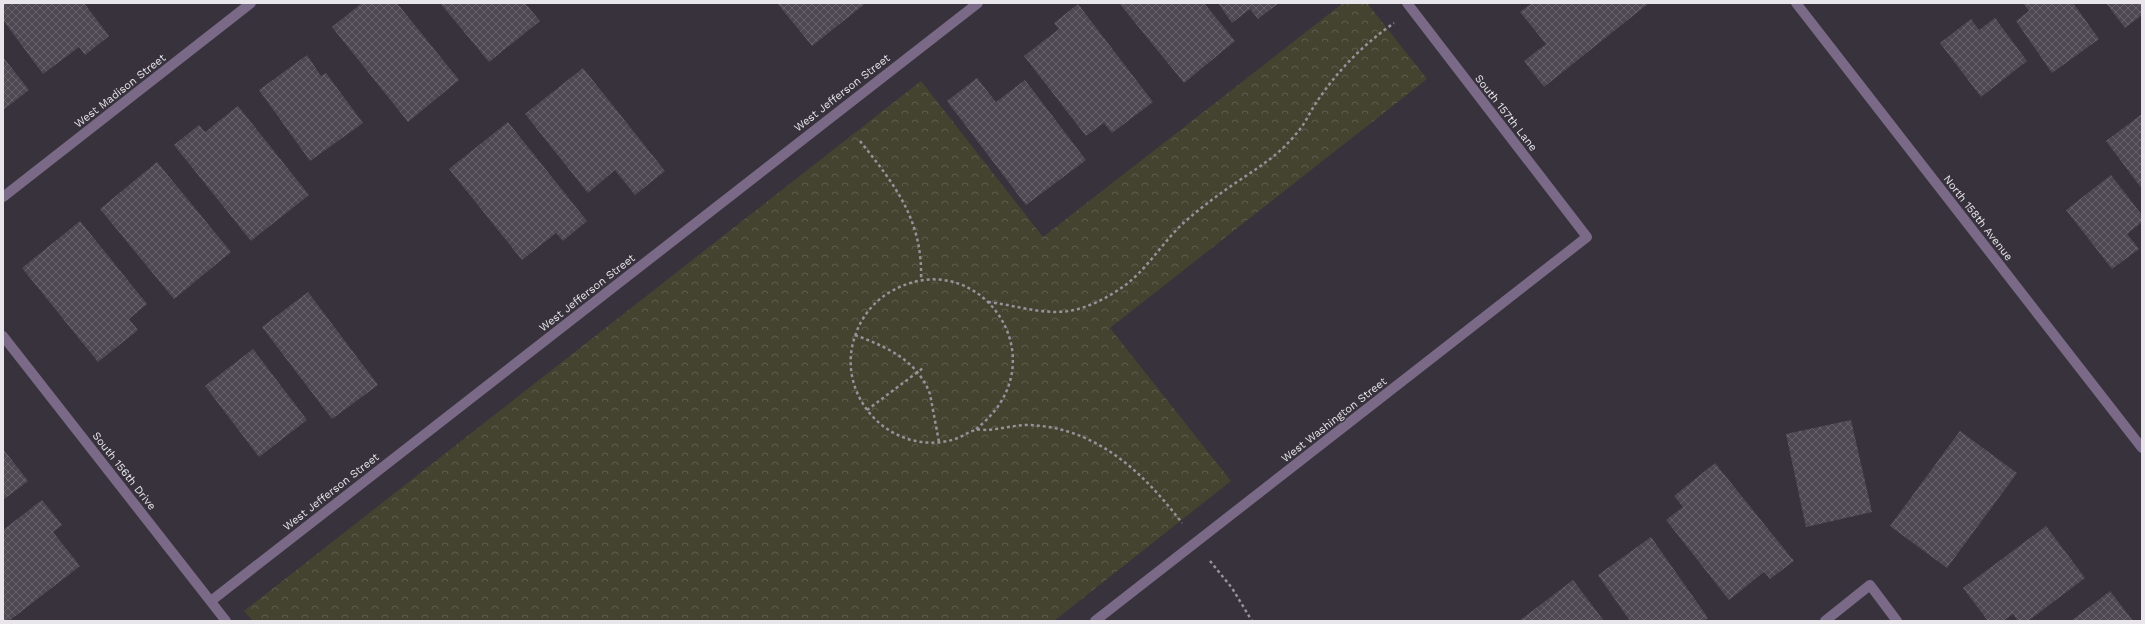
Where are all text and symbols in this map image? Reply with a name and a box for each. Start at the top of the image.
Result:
street label: West Madison Street [72,51,168,131]
street label: West Jefferson Street [791,51,893,134]
street label: South 157th Lane [1472,72,1540,154]
street label: North 158th Avenue [1941,173,2015,263]
street label: West Jefferson Street [536,251,638,334]
street label: West Washington Street [1279,375,1389,465]
street label: South 156th Drive [90,429,158,513]
street label: West Jefferson Street [280,450,382,533]

